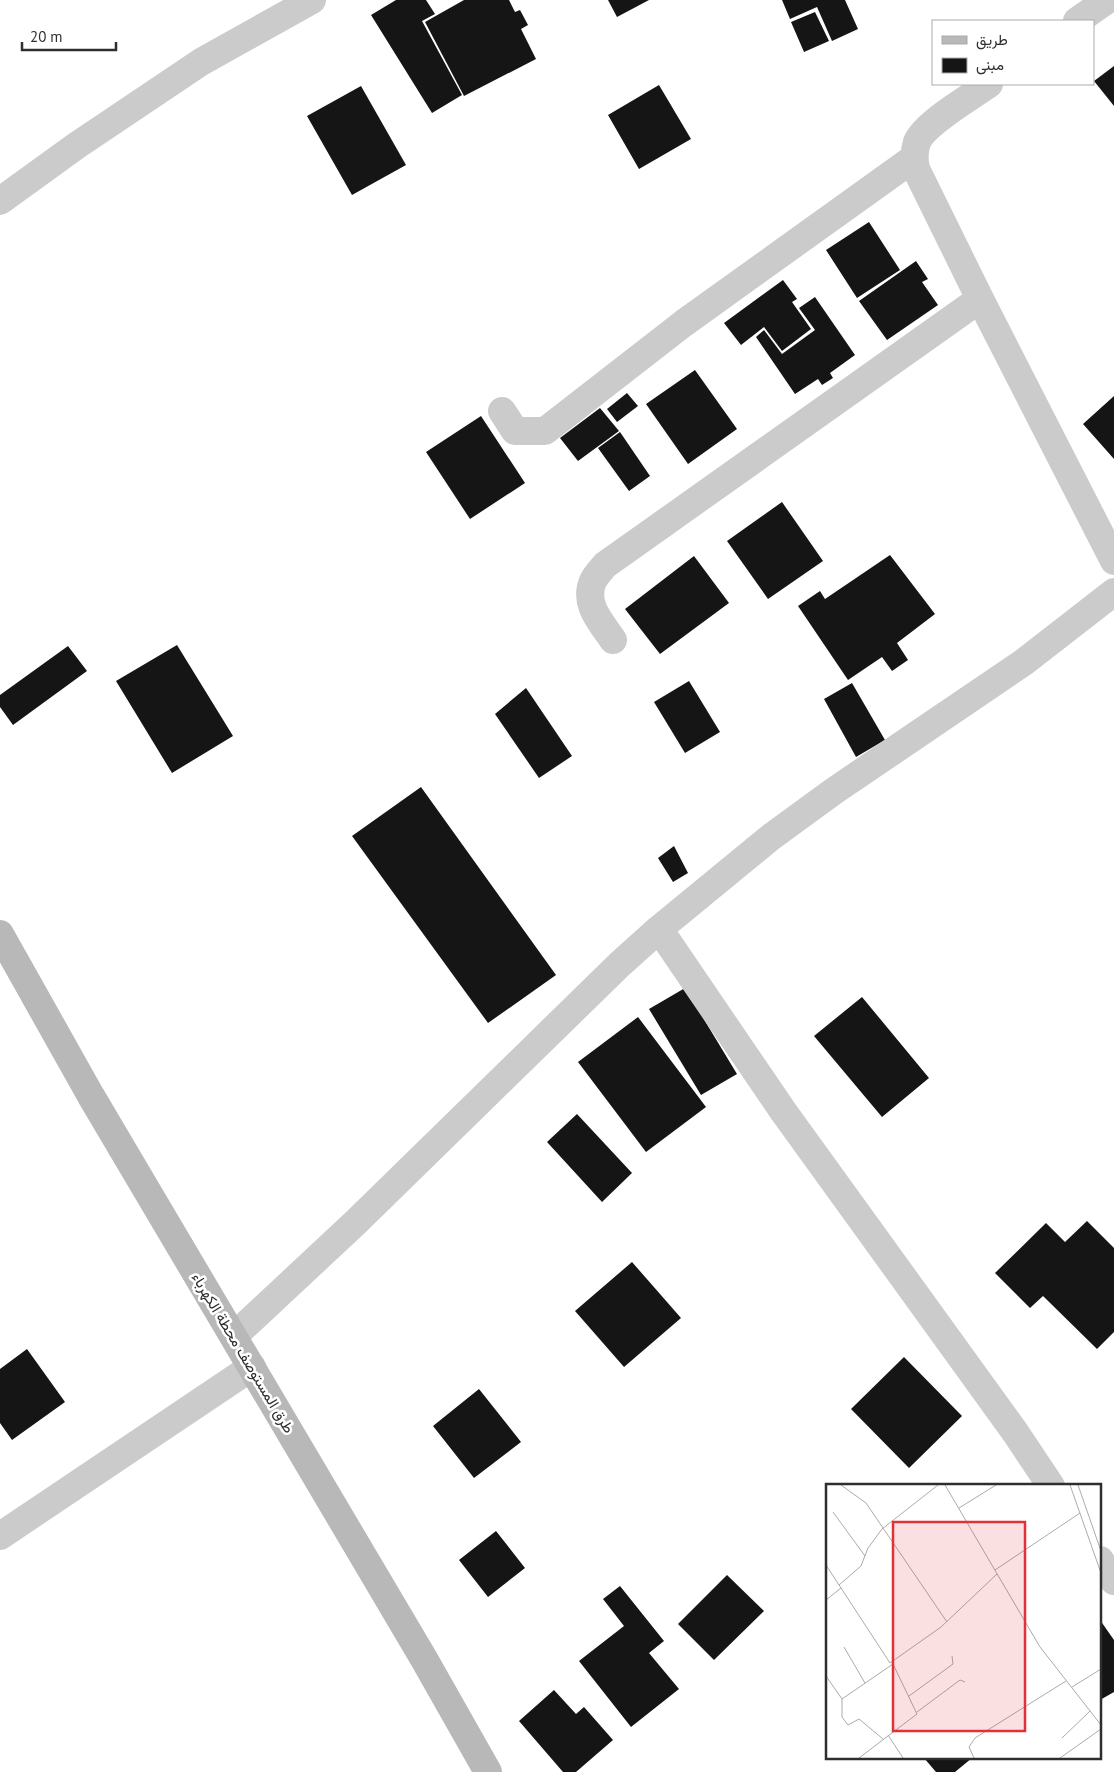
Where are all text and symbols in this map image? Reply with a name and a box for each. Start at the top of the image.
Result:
scale bar [22,20,116,52]
legend [932,20,1094,85]
text: 20 m [30,27,63,46]
text: طريق [976,30,1008,50]
text: مبنى [976,55,1004,75]
street label: طرق المستوصف محطة الكهرباء [188,1269,299,1437]
inset map [826,1484,1102,1760]

